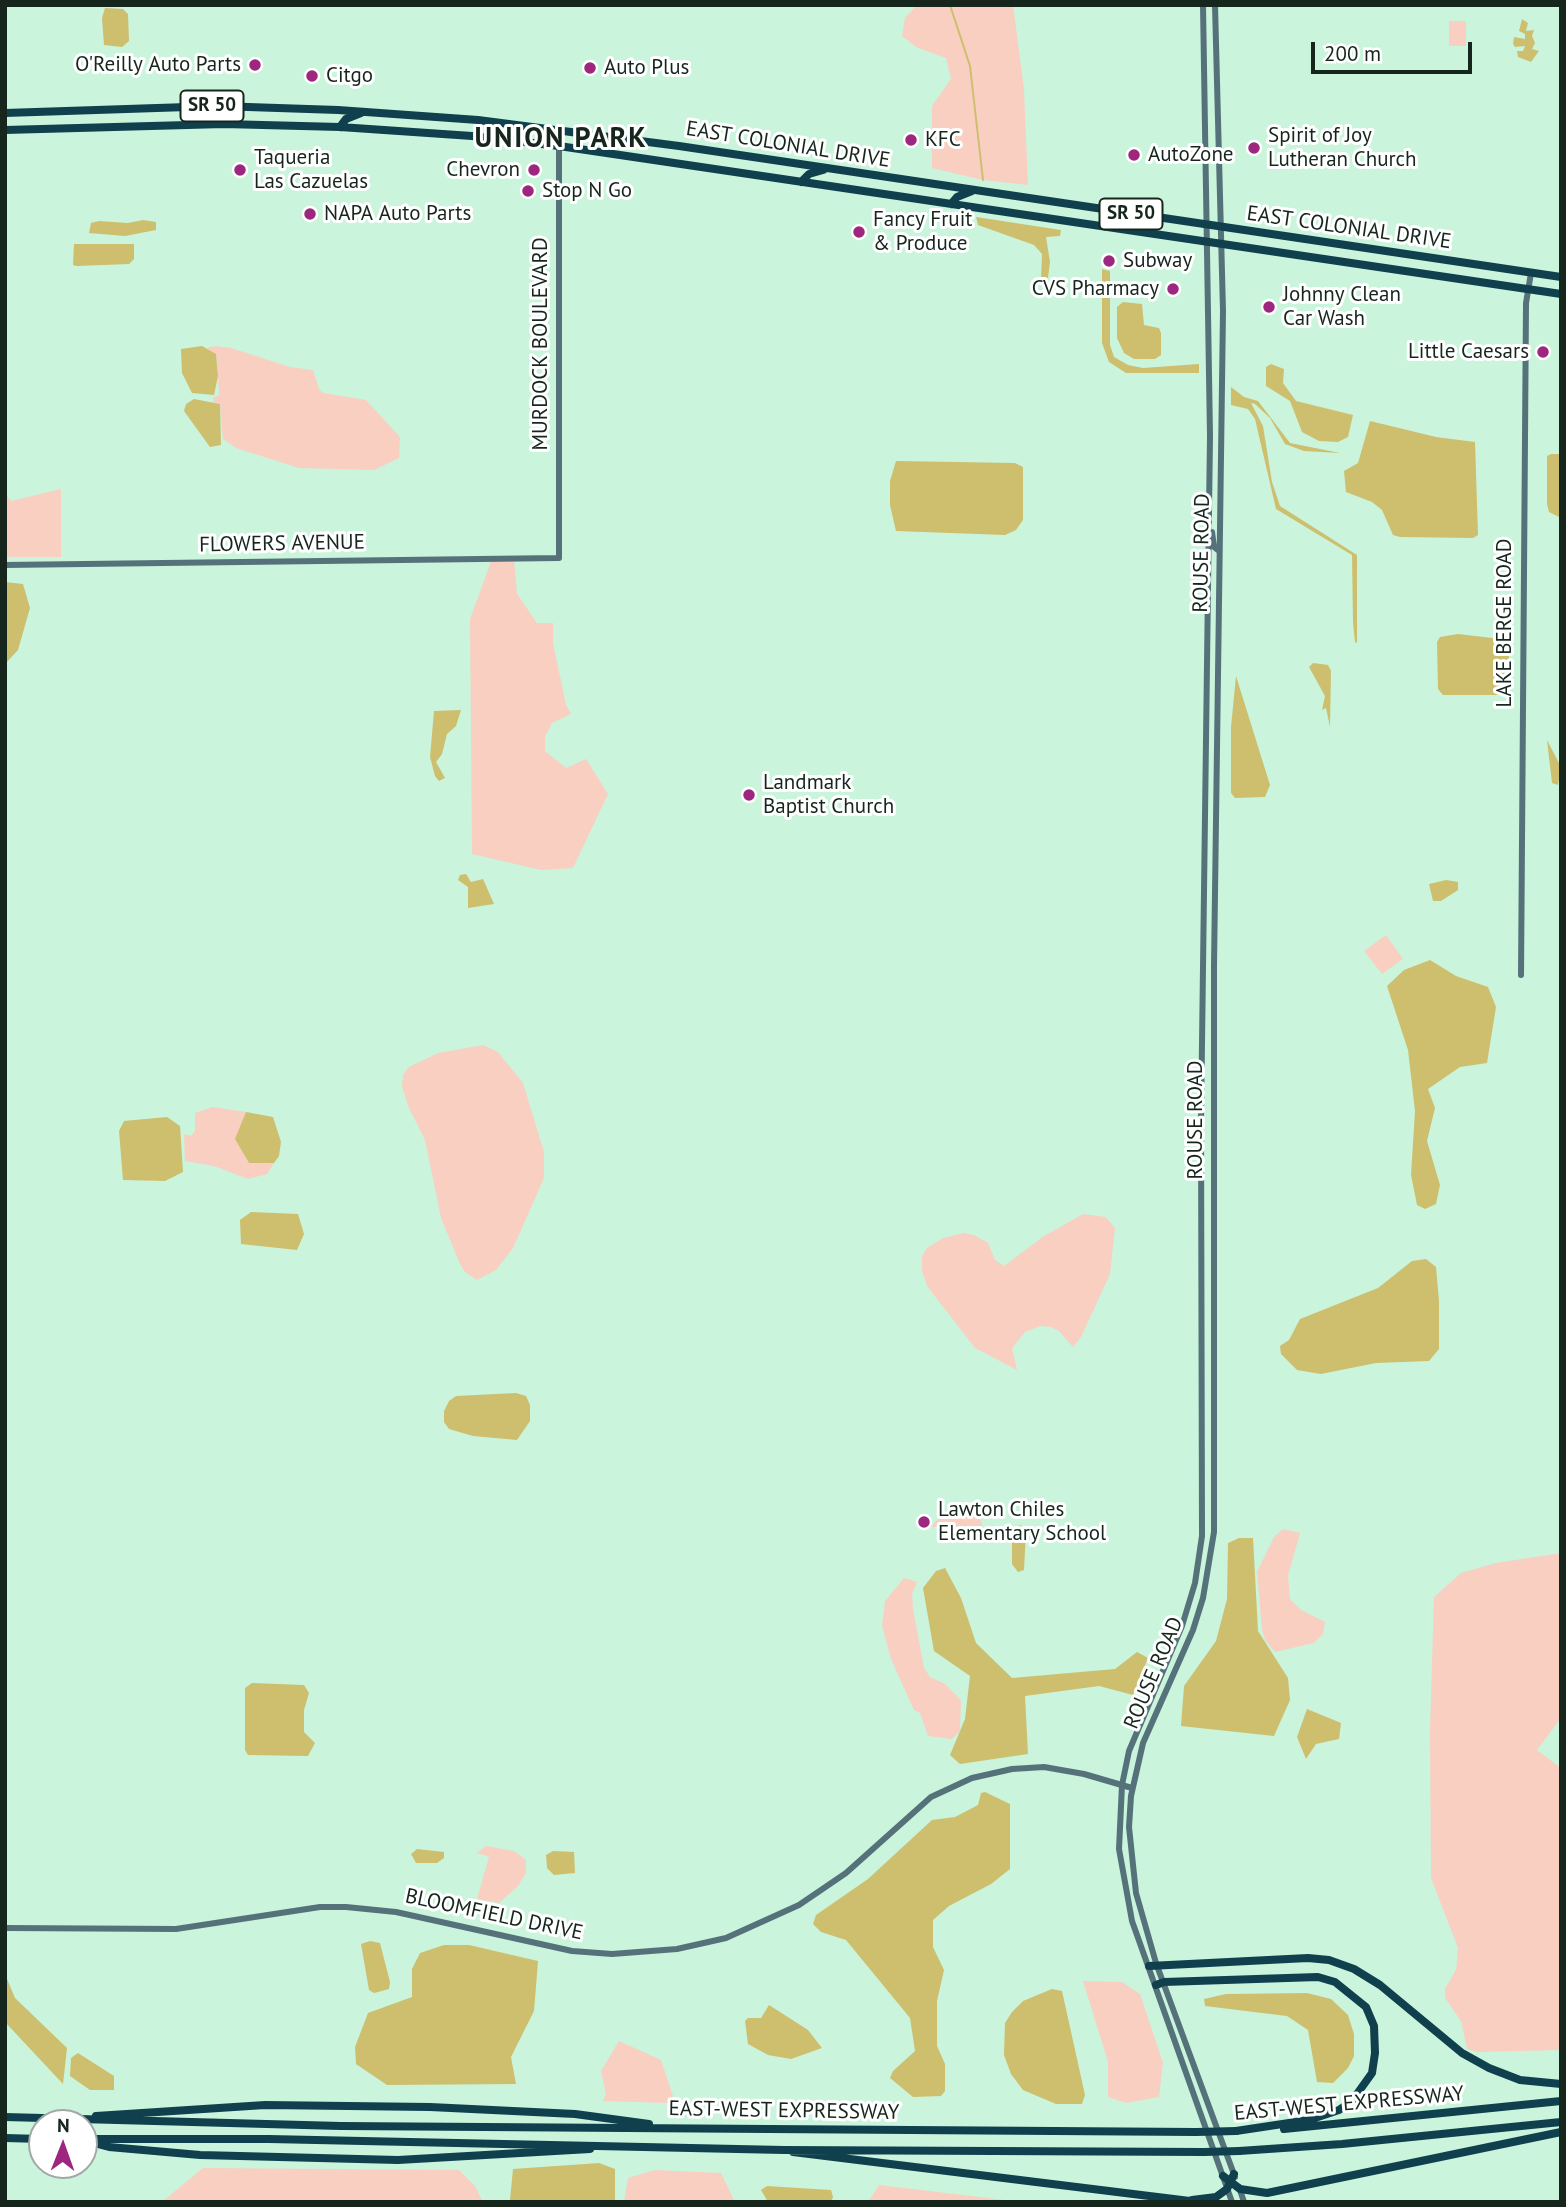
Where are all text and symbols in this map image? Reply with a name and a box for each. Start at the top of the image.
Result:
scale bar [1314,28,1475,72]
text: 200 m [1324,40,1381,67]
place label: O'Reilly Auto Parts [75,52,241,78]
place label: Auto Plus [604,55,689,81]
marker: O'Reilly Auto Parts [247,57,263,73]
marker: Auto Plus [582,60,598,76]
place label: Citgo [326,63,373,89]
marker: Citgo [304,68,320,84]
road number: SR 50 [180,90,244,122]
street label: EAST COLONIAL DRIVE [684,116,892,174]
district label: UNION PARK [476,122,646,156]
place label: Spirit of Joy Lutheran Church [1268,123,1417,173]
place label: KFC [925,127,961,153]
marker: KFC [903,132,919,148]
marker: Spirit of Joy Lutheran Church [1246,140,1262,156]
place label: AutoZone [1148,142,1234,168]
place label: Taqueria Las Cazuelas [254,145,368,195]
marker: AutoZone [1126,147,1142,163]
place label: Chevron [446,157,520,183]
marker: Taqueria Las Cazuelas [232,162,248,178]
marker: Chevron [526,162,542,178]
place label: Stop N Go [542,178,632,204]
marker: Stop N Go [520,183,536,199]
road number: SR 50 [1100,198,1162,230]
place label: NAPA Auto Parts [324,201,471,227]
street label: EAST COLONIAL DRIVE [1245,201,1453,255]
marker: NAPA Auto Parts [302,206,318,222]
place label: Fancy Fruit & Produce [873,207,972,257]
marker: Fancy Fruit & Produce [851,224,867,240]
street label: MURDOCK BOULEVARD [528,237,554,451]
place label: Subway [1123,248,1192,274]
marker: Subway [1101,253,1117,269]
place label: CVS Pharmacy [1032,276,1159,302]
marker: CVS Pharmacy [1165,281,1181,297]
place label: Johnny Clean Car Wash [1283,282,1401,332]
marker: Johnny Clean Car Wash [1261,299,1277,315]
place label: Little Caesars [1408,339,1529,365]
marker: Little Caesars [1535,344,1551,360]
street label: ROUSE ROAD [1188,493,1216,613]
street label: FLOWERS AVENUE [199,530,365,558]
street label: LAKE BERGE ROAD [1492,538,1518,708]
place label: Landmark Baptist Church [763,770,894,820]
marker: Landmark Baptist Church [741,787,757,803]
street label: ROUSE ROAD [1183,1060,1209,1180]
place label: Lawton Chiles Elementary School [938,1497,1106,1547]
marker: Lawton Chiles Elementary School [916,1514,932,1530]
street label: ROUSE ROAD [1119,1613,1189,1733]
street label: BLOOMFIELD DRIVE [403,1884,585,1946]
street label: EAST-WEST EXPRESSWAY [1233,2081,1465,2127]
street label: EAST-WEST EXPRESSWAY [668,2096,900,2126]
north arrow [28,2109,98,2179]
text: N [57,2113,70,2137]

